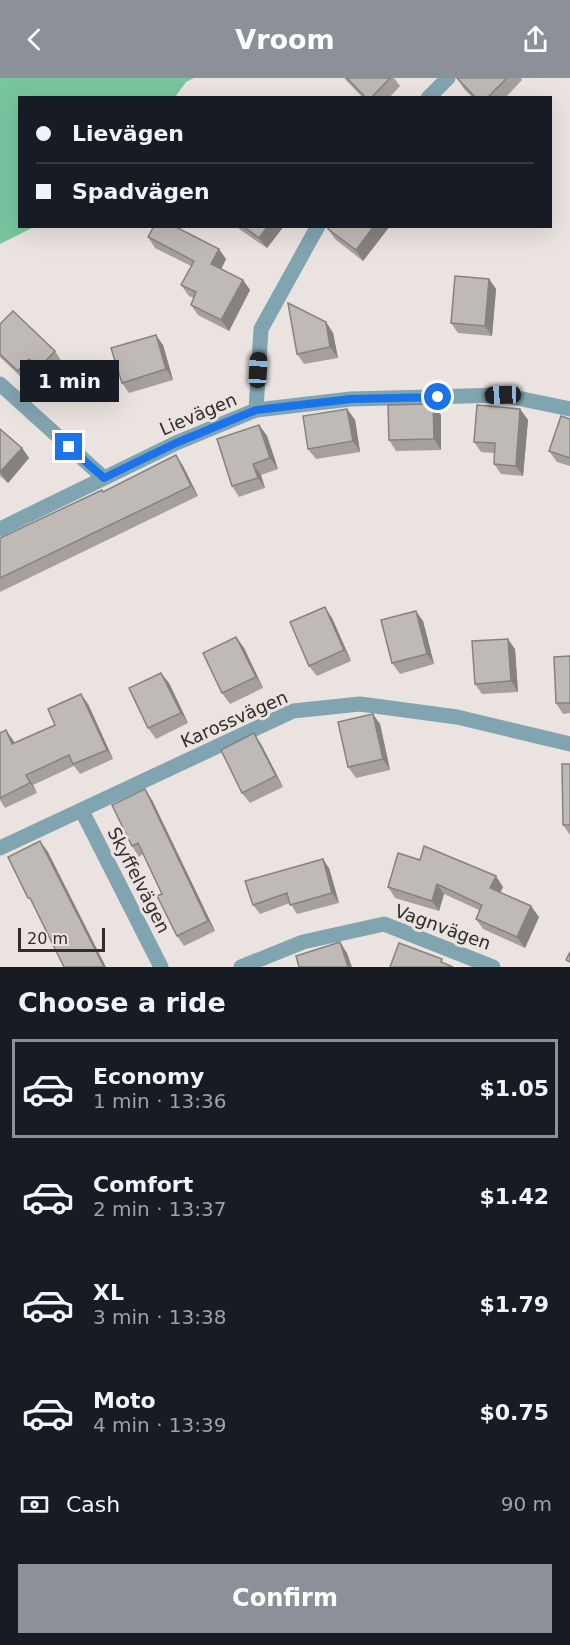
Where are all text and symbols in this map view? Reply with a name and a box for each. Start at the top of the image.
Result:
icon: back [18,23,51,56]
icon: share [519,23,552,56]
text: Vroom [235,24,335,55]
text: Lievägen [72,121,184,146]
text: Spadvägen [72,179,210,204]
car [248,352,268,388]
callout: 1 min [20,360,118,402]
text: 1 min [38,369,101,393]
route start [424,383,451,410]
car [485,385,521,405]
street label: Lievägen [156,388,240,440]
route end [55,433,82,460]
street label: Karossvägen [177,686,291,752]
street label: Skyffelvägen [103,824,175,936]
street label: Vagnvägen [392,900,494,954]
scale bar [18,925,105,953]
text: 20 m [27,929,68,948]
text: Choose a ride [18,987,226,1018]
icon: car [21,1062,75,1116]
text: Economy [93,1064,204,1089]
text: $1.05 [479,1076,549,1101]
text: 1 min · 13:36 [93,1089,227,1113]
icon: car [21,1170,75,1224]
text: Comfort [93,1172,193,1197]
text: $1.42 [479,1184,549,1209]
text: 2 min · 13:37 [93,1197,227,1221]
icon: car [21,1278,75,1332]
text: XL [93,1280,124,1305]
text: $1.79 [479,1292,549,1317]
text: 3 min · 13:38 [93,1305,227,1329]
icon: car [21,1386,75,1440]
text: Moto [93,1388,156,1413]
text: $0.75 [479,1400,549,1425]
text: 4 min · 13:39 [93,1413,227,1437]
icon: cash [18,1488,51,1521]
text: Cash [66,1492,120,1517]
text: 90 m [501,1492,552,1516]
button: Confirm [18,1564,552,1633]

